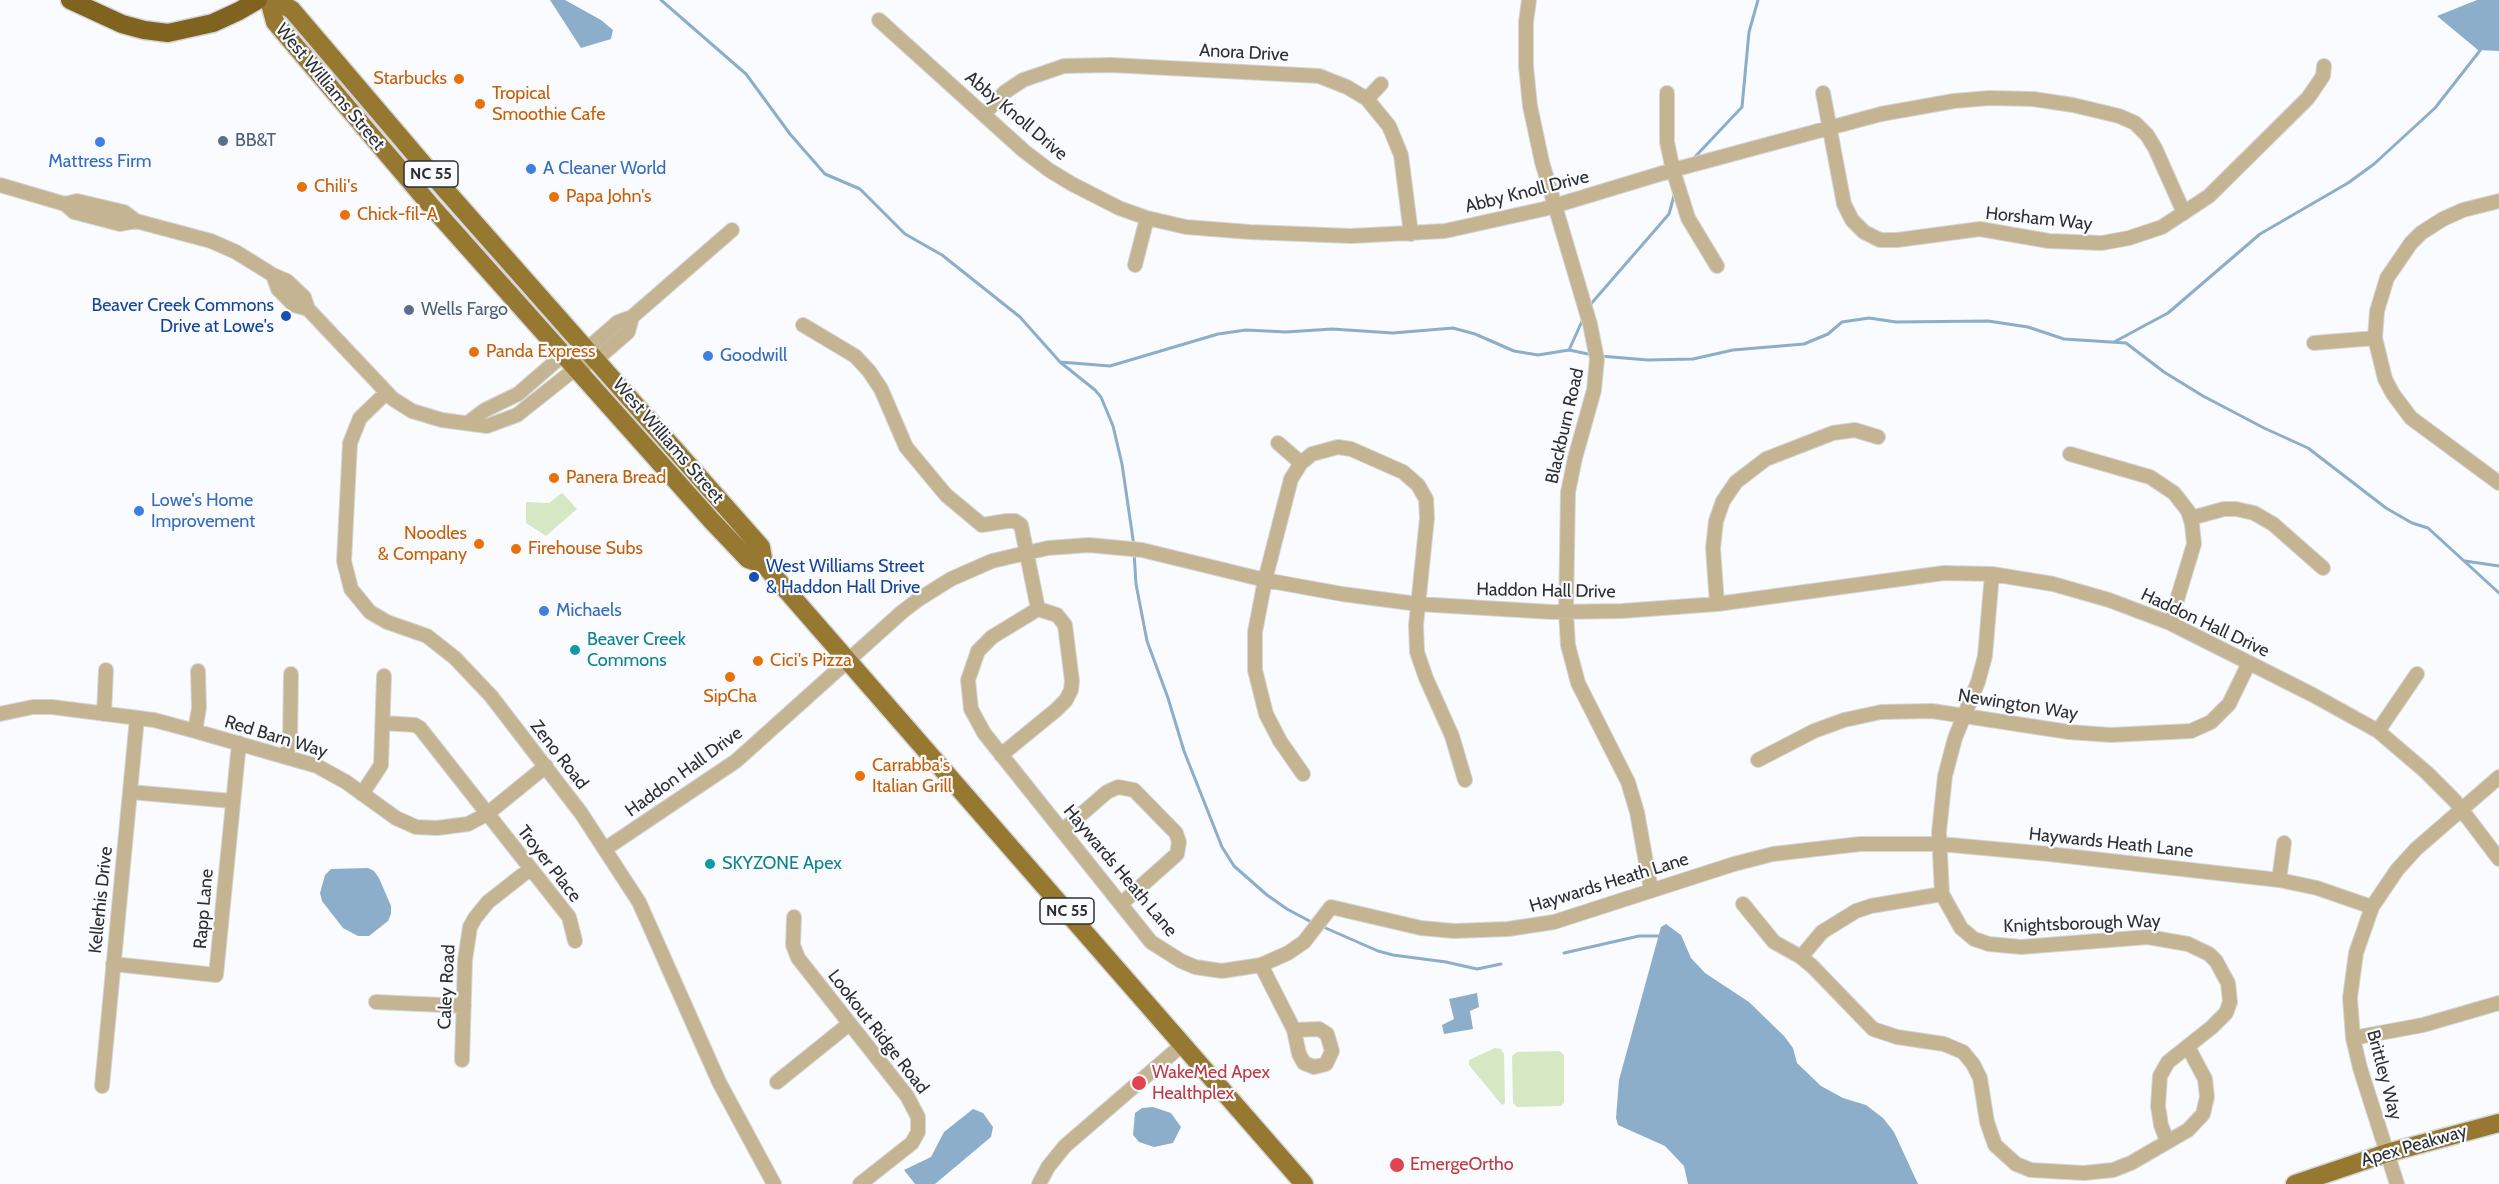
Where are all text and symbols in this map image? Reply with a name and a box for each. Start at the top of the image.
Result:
street label: West Williams Street [271,19,389,155]
street label: Anora Drive [1199,40,1289,66]
street label: Abby Knoll Drive [960,67,1072,165]
place label: Starbucks [373,68,447,90]
marker: Starbucks [452,72,466,86]
place label: Tropical Smoothie Cafe [492,83,605,125]
marker: Tropical Smoothie Cafe [473,97,487,111]
place label: BB&T [235,130,276,152]
marker: BB&T [216,134,230,148]
marker: Mattress Firm [93,135,107,149]
place label: Mattress Firm [48,151,152,173]
place label: A Cleaner World [543,158,666,180]
road number: NC 55 [404,161,458,187]
marker: A Cleaner World [524,162,538,176]
street label: Abby Knoll Drive [1463,166,1591,218]
place label: Chili's [314,176,358,198]
marker: Chili's [295,180,309,194]
place label: Papa John's [566,186,651,208]
marker: Papa John's [547,190,561,204]
street label: Horsham Way [1984,203,2094,235]
place label: Chick-fil-A [357,204,438,226]
marker: Chick-fil-A [338,208,352,222]
place label: Beaver Creek Commons Drive at Lowe's [91,295,274,338]
place label: Wells Fargo [421,299,508,321]
marker: Wells Fargo [402,303,416,317]
marker: Beaver Creek Commons Drive at Lowe's [279,309,293,323]
place label: Panda Express [486,341,596,363]
marker: Panda Express [467,345,481,359]
place label: Goodwill [720,345,787,367]
marker: Goodwill [701,349,715,363]
street label: Blackburn Road [1541,366,1589,486]
street label: West Williams Street [608,374,728,508]
place label: Panera Bread [566,467,666,489]
marker: Panera Bread [547,471,561,485]
place label: Lowe's Home Improvement [151,490,255,532]
marker: Lowe's Home Improvement [132,504,146,518]
place label: Noodles & Company [378,523,467,566]
marker: Noodles & Company [472,537,486,551]
place label: Firehouse Subs [528,538,643,560]
marker: Firehouse Subs [509,542,523,556]
place label: West Williams Street & Haddon Hall Drive [766,556,924,598]
marker: West Williams Street & Haddon Hall Drive [747,570,761,584]
street label: Haddon Hall Drive [1476,579,1616,603]
street label: Haddon Hall Drive [2137,584,2273,662]
place label: Michaels [556,600,622,622]
marker: Michaels [537,604,551,618]
place label: Beaver Creek Commons [587,629,686,672]
marker: Beaver Creek Commons [568,643,582,657]
place label: Cici's Pizza [770,650,852,672]
marker: Cici's Pizza [751,654,765,668]
marker: SipCha [723,670,737,684]
street label: Newington Way [1956,685,2080,725]
place label: SipCha [703,686,757,708]
street label: Red Barn Way [222,711,330,763]
street label: Zeno Road [525,716,593,794]
street label: Haddon Hall Drive [621,722,747,822]
place label: Carrabba's Italian Grill [872,755,952,798]
marker: Carrabba's Italian Grill [853,769,867,783]
street label: Haywards Heath Lane [1059,801,1181,941]
street label: Troyer Place [512,821,586,907]
street label: Haywards Heath Lane [2028,824,2194,862]
street label: Kellerhis Drive [85,845,117,955]
street label: Haywards Heath Lane [1527,848,1691,918]
place label: SKYZONE Apex [722,853,842,875]
marker: SKYZONE Apex [703,857,717,871]
street label: Rapp Lane [190,868,218,950]
road number: NC 55 [1040,898,1094,924]
street label: Knightsborough Way [2003,910,2161,938]
street label: Caley Road [434,944,460,1030]
street label: Lookout Ridge Road [823,966,933,1098]
street label: Brittley Way [2362,1028,2406,1122]
place label: WakeMed Apex Healthplex [1152,1062,1270,1104]
marker: WakeMed Apex Healthplex [1130,1074,1148,1092]
street label: Apex Peakway [2359,1121,2469,1171]
place label: EmergeOrtho [1410,1154,1514,1176]
marker: EmergeOrtho [1388,1156,1406,1174]

